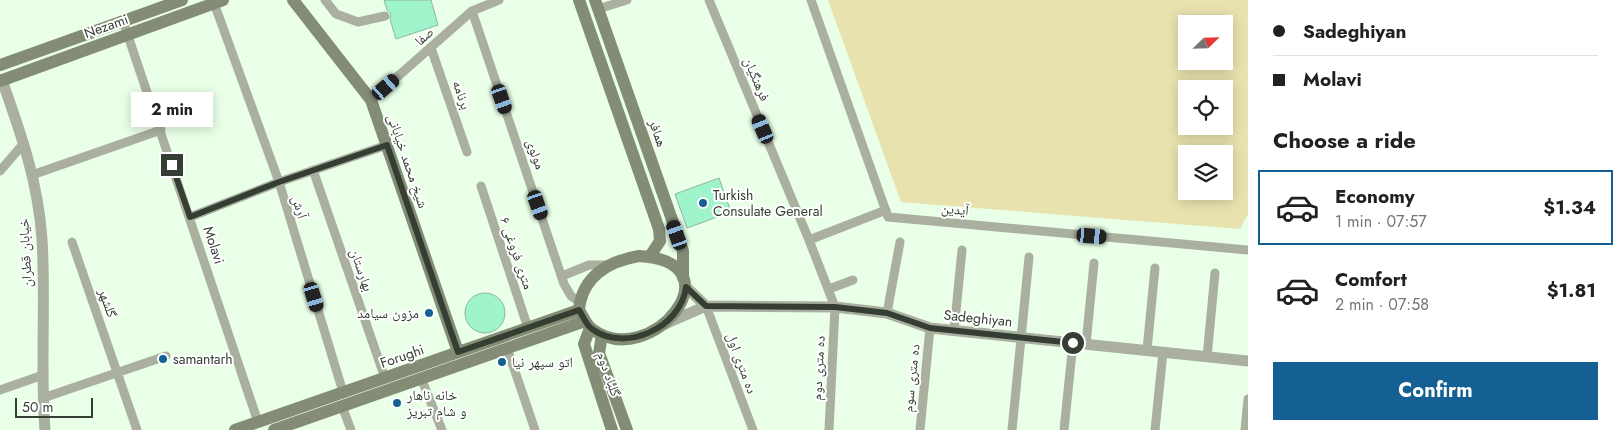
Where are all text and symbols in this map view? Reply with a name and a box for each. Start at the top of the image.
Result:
street label: Nezami [81,9,131,43]
north arrow [1178,15,1232,70]
map controls [1178,15,1233,200]
text: Sadeghiyan [1303,18,1406,45]
street label: صفا [410,22,438,50]
street label: فرهنگیان [739,54,775,104]
text: Molavi [1303,66,1362,93]
car [369,71,402,103]
street label: برنامه [448,78,476,112]
button: locate [1178,80,1233,135]
car [490,82,513,116]
callout: 2 min [131,92,213,128]
text: 2 min [151,98,193,121]
street label: شیخ محمد خیابانی [383,111,433,211]
car [750,112,775,146]
street label: همافر [644,116,672,149]
text: Choose a ride [1273,124,1416,156]
street label: مولوی [521,136,551,172]
button: layers [1178,145,1233,200]
route end [161,154,183,176]
text: Economy [1335,183,1415,210]
place label: Turkish Consulate General [713,185,823,221]
icon: car [1275,185,1320,230]
car [526,188,549,222]
street label: آرش [287,193,313,221]
text: $1.34 [1543,194,1596,221]
marker: Turkish Consulate General [697,197,709,209]
street label: آیدین [940,198,970,220]
text: 1 min · 07:57 [1335,210,1427,233]
street label: ۶ متری فروغی [495,214,539,292]
street label: خیابان قطران [13,218,37,288]
car [665,218,688,252]
street label: Molavi [199,224,229,266]
car [1076,227,1107,245]
street label: بهارستان [345,246,379,294]
text: Comfort [1335,266,1407,293]
icon: car [1275,268,1320,313]
text: $1.81 [1547,277,1596,304]
car [302,280,325,314]
street label: گلشهر [93,285,122,320]
text: 2 min · 07:58 [1335,293,1429,316]
place label: مزون سیامد [357,303,419,323]
street label: Sadeghiyan [943,304,1013,332]
marker: مزون سیامد [423,307,435,319]
street label: ده متری اول [722,330,762,397]
route start [1062,332,1084,354]
street label: ده متری دوم [806,335,830,401]
street label: Forughi [377,339,427,373]
street label: ده متری سوم [897,343,925,413]
place label: samantarh [173,349,233,369]
street label: گلباد دوم [592,349,626,399]
place label: اتو سپهر نیا [512,352,573,372]
marker: samantarh [157,353,169,365]
marker: اتو سپهر نیا [496,356,508,368]
button: Confirm [1273,362,1598,420]
place label: خانه ناهار و شام تبریز [406,385,467,421]
scale bar [15,395,92,418]
text: 50 m [22,397,53,417]
marker: خانه ناهار و شام تبریز [391,397,403,409]

